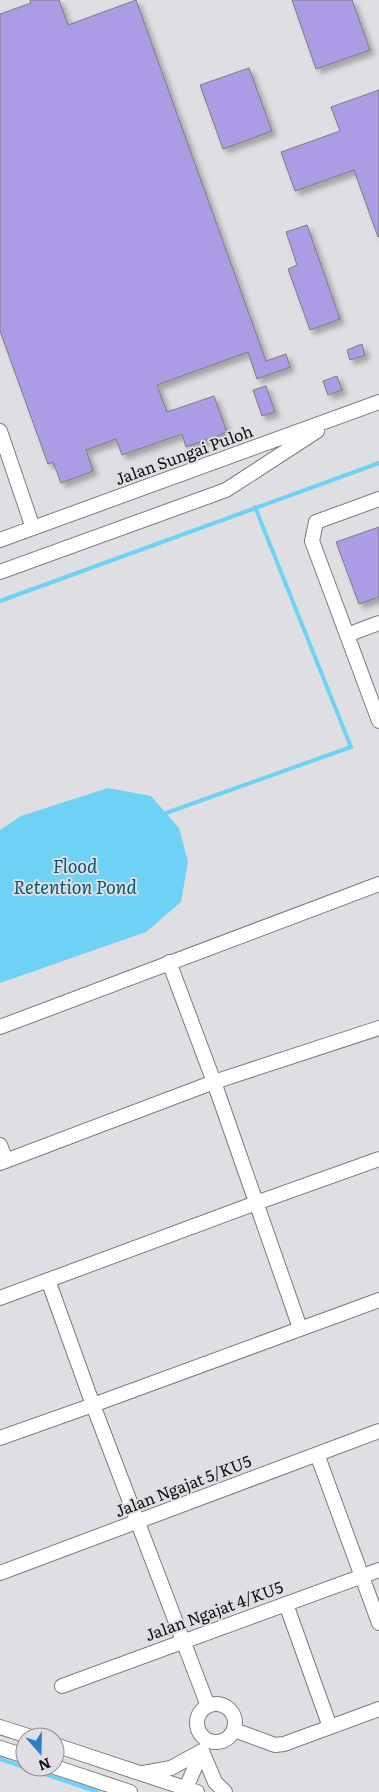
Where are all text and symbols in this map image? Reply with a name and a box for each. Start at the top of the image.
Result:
street label: Jalan Sungai Puloh [111,418,256,490]
water label: Flood Retention Pond [13,852,137,900]
street label: Jalan Ngajat 5/KU5 [111,1448,254,1522]
street label: Jalan Ngajat 4/KU5 [141,1574,286,1646]
north arrow [15,1727,65,1777]
text: N [36,1754,54,1777]

